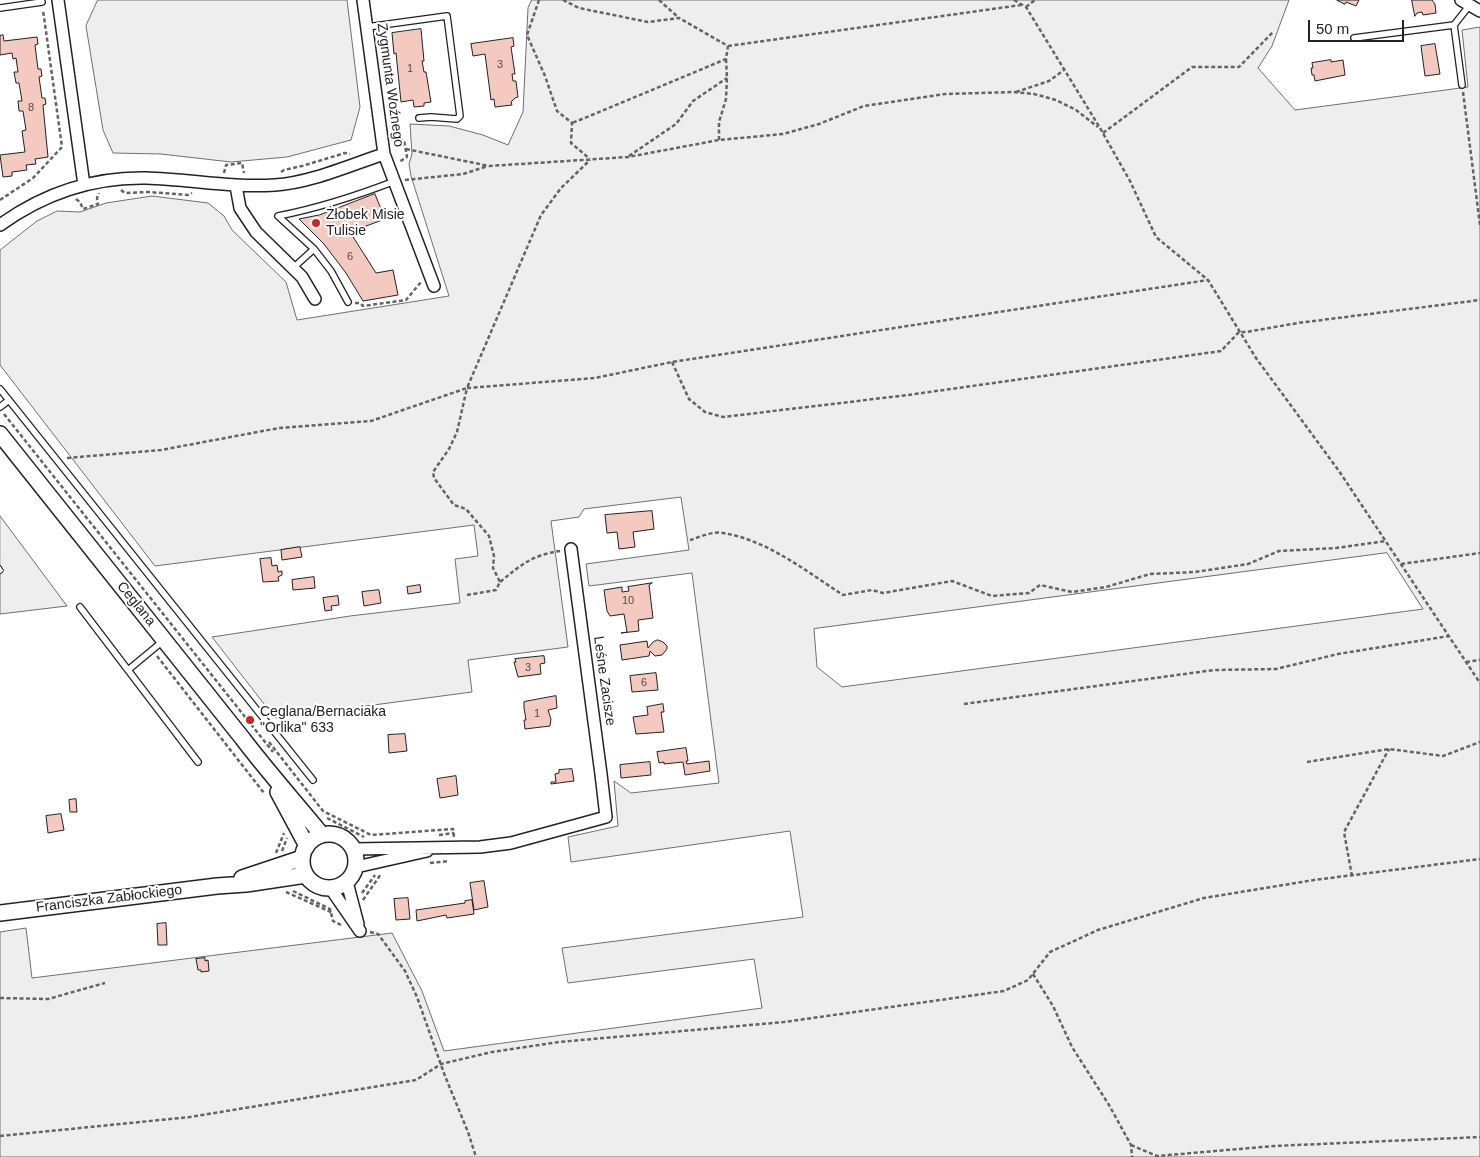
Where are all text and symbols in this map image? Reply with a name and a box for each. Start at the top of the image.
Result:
scale bar [1310,10,1406,42]
text: 50 m [1316,20,1349,37]
street label: Zygmunta Woźnego [373,22,407,148]
house number: 3 [497,58,503,72]
house number: 1 [407,62,413,76]
house number: 8 [28,101,34,115]
place label: Żłobek Misie Tulisie [326,207,405,240]
marker: Żłobek Misie Tulisie [310,217,322,229]
house number: 6 [347,250,353,264]
street label: Ceglana [113,578,159,630]
house number: 10 [622,594,634,608]
street label: Leśne Zacisze [589,635,619,727]
house number: 3 [525,661,531,675]
house number: 6 [641,676,647,690]
place label: Ceglana/Bernaciaka "Orlika" 633 [260,704,386,736]
house number: 1 [534,707,540,721]
marker: Ceglana/Bernaciaka "Orlika" 633 [244,714,256,726]
street label: Franciszka Zabłockiego [35,882,183,916]

